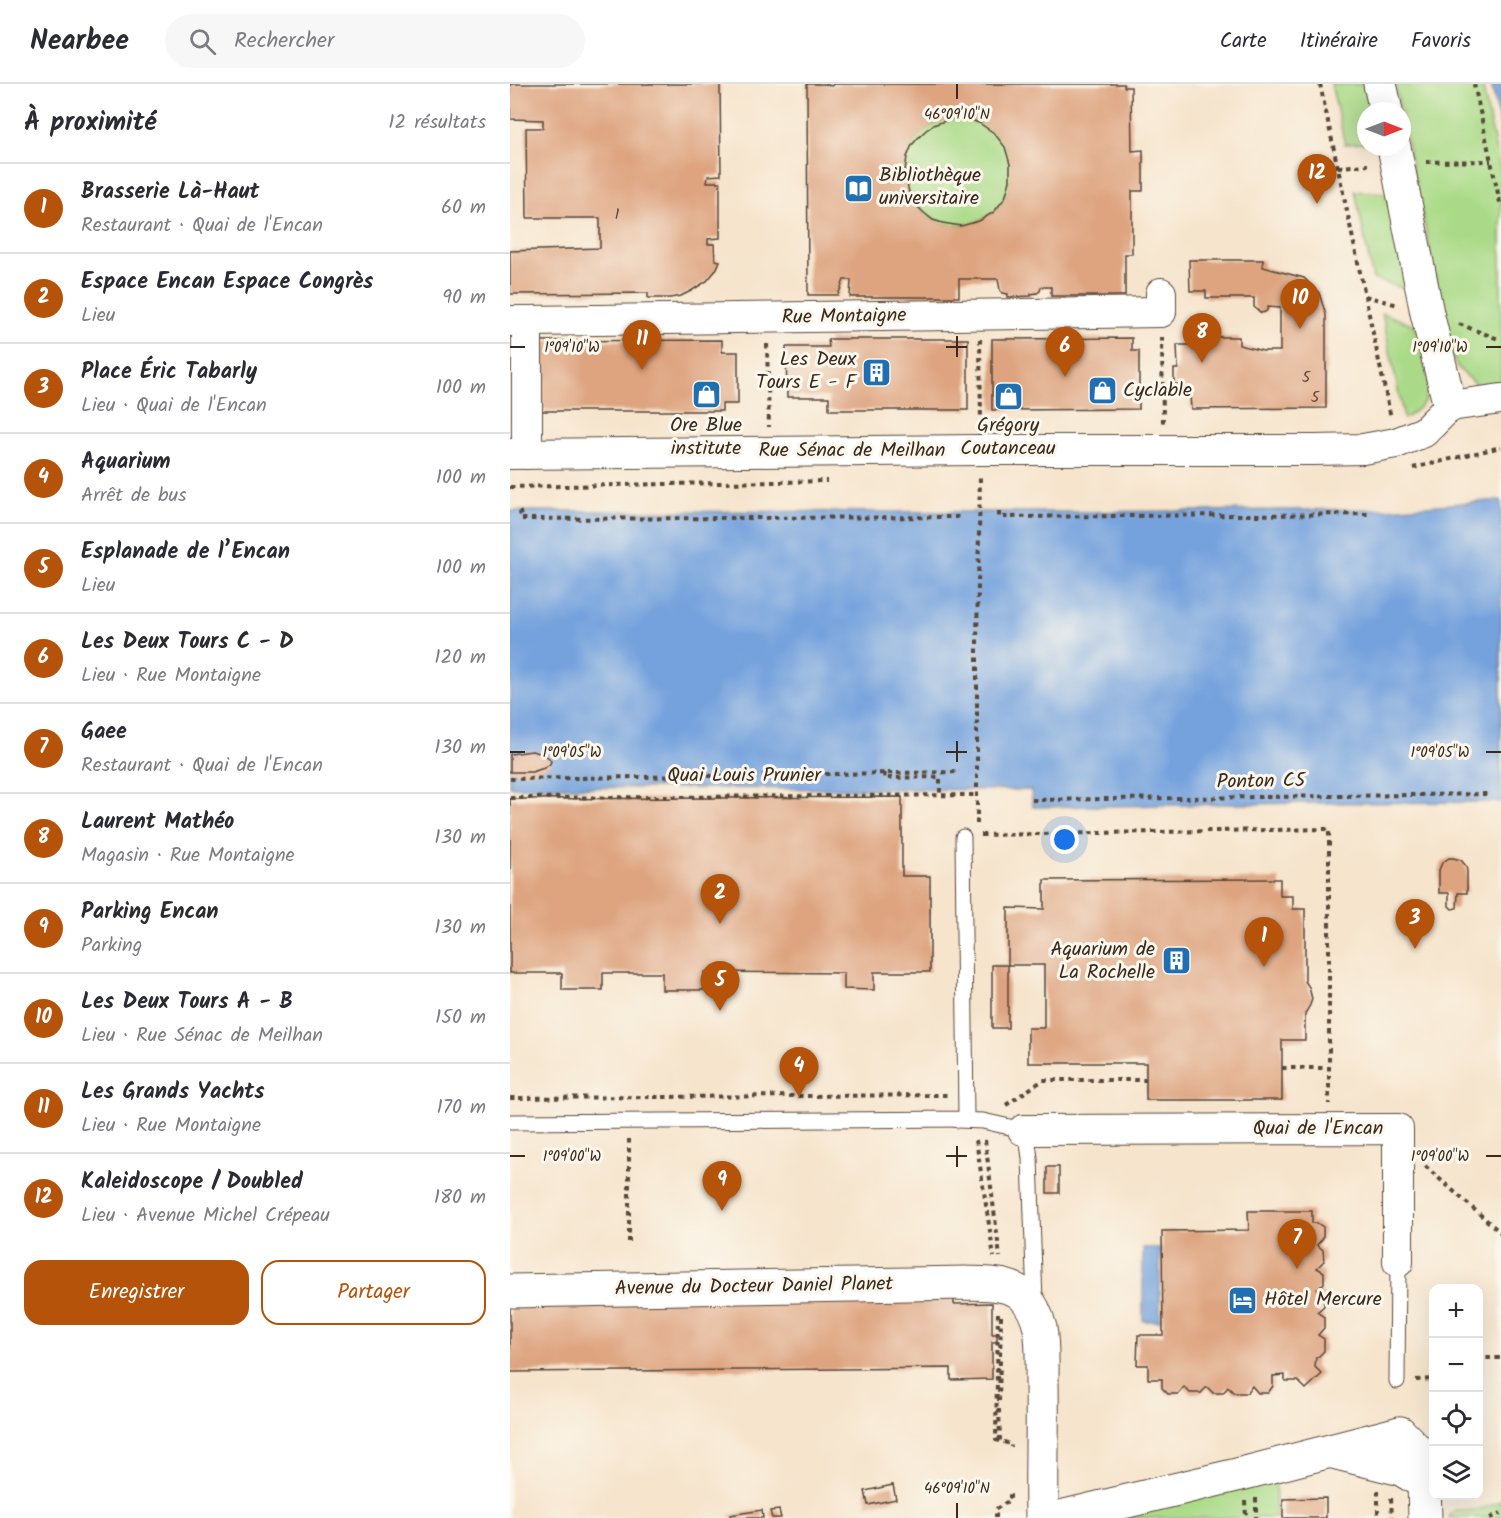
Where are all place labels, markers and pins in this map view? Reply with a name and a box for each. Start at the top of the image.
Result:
pin: 12 [1298,154,1336,204]
place label: Bibliothèque universitaire [879,160,981,215]
library icon: Bibliothèque universitaire [842,172,874,204]
pin: 10 [1280,280,1320,329]
pin: 8 [1182,314,1222,363]
pin: 11 [622,320,662,370]
pin: 6 [1046,328,1084,377]
place label: Les Deux Tours E - F [756,344,858,399]
building icon: Les Deux Tours E - F [861,356,893,388]
shop icon: Cyclable [1086,375,1118,407]
place label: Cyclable [1123,375,1192,407]
shop icon: Ore Blue institute [690,379,722,411]
shop icon: Grégory Coutanceau [992,380,1024,412]
place label: Ore Blue institute [670,410,742,465]
place label: Grégory Coutanceau [960,410,1056,465]
pin: 2 [700,874,740,924]
pin: 3 [1396,900,1434,949]
pin: 1 [1244,918,1284,967]
place label: Aquarium de La Rochelle [1050,934,1155,989]
building icon: Aquarium de La Rochelle [1160,945,1192,977]
pin: 5 [700,962,740,1011]
pin: 4 [780,1048,818,1097]
pin: 9 [702,1162,742,1211]
pin: 7 [1278,1220,1316,1269]
hotel icon: Hôtel Mercure [1227,1284,1259,1316]
place label: Hôtel Mercure [1264,1284,1382,1316]

